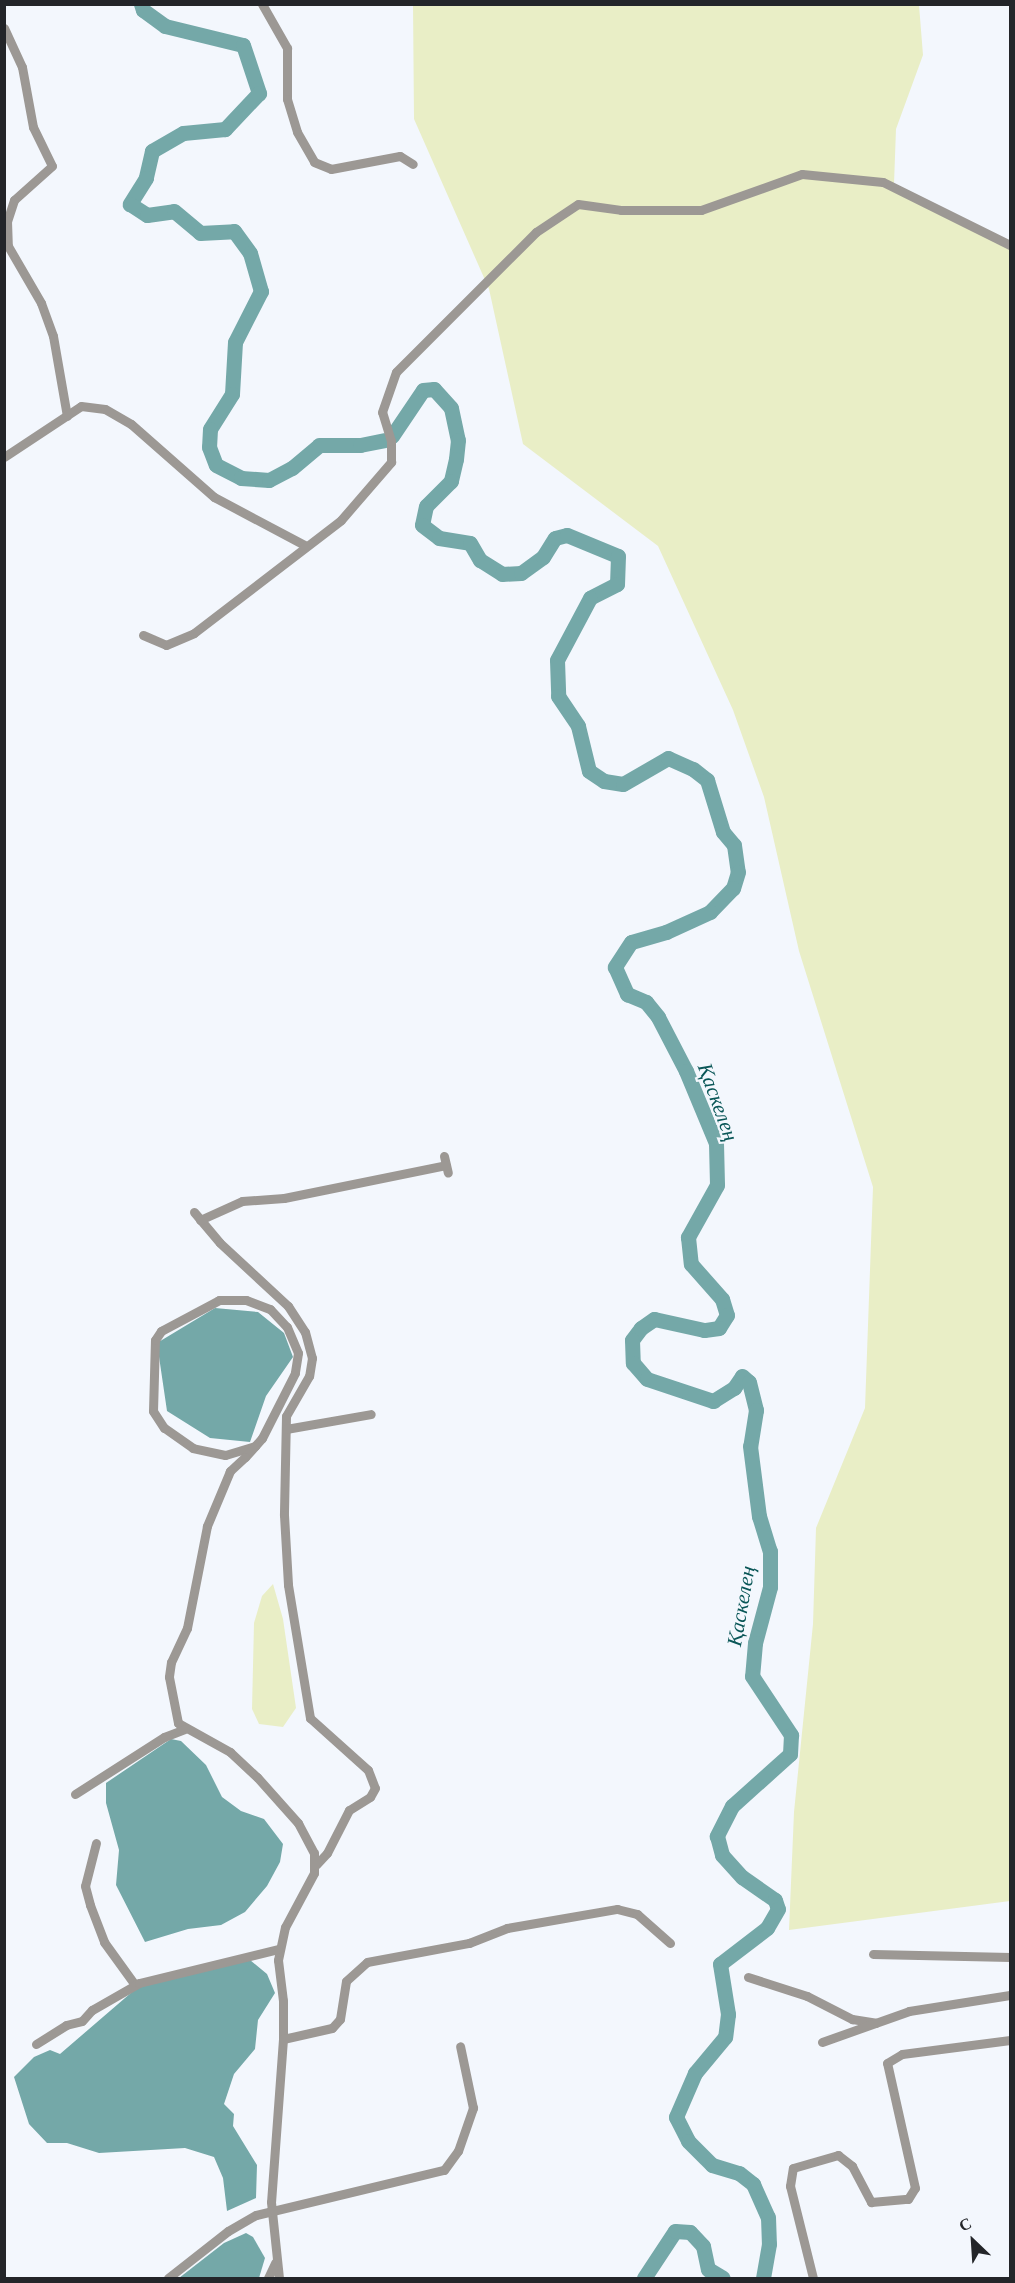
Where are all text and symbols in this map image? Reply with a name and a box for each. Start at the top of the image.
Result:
water label: Қаскелең [692,1060,744,1144]
water label: Қаскелең [722,1564,760,1648]
north arrow [943,2211,1003,2271]
text: С [956,2214,974,2234]

